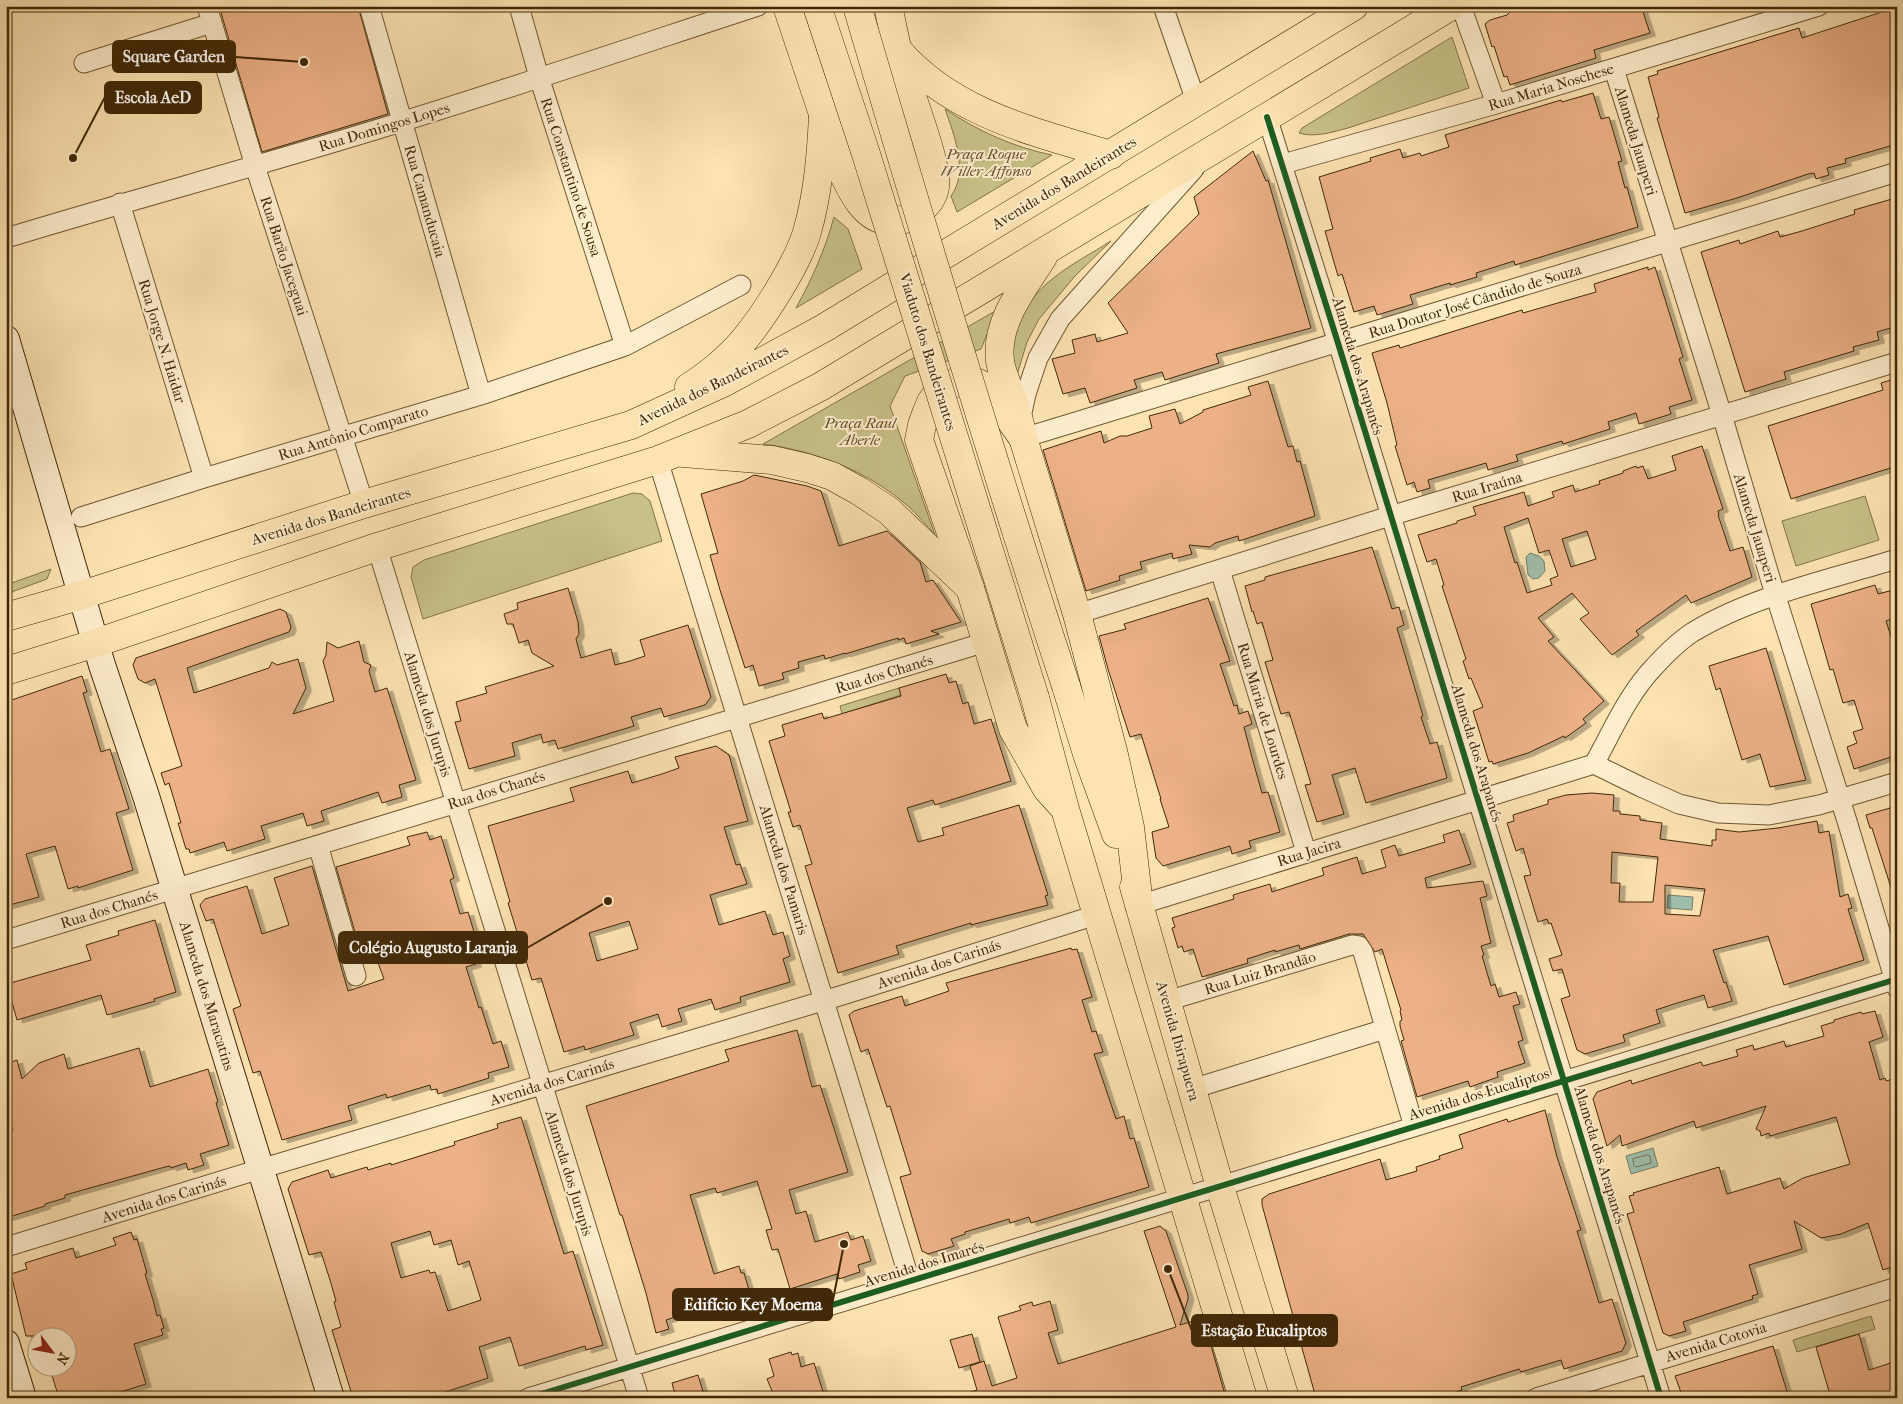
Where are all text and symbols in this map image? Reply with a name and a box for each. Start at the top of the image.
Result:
callout: Square Garden [113,41,235,72]
text: Square Garden [123,47,226,67]
street label: Rua Maria Noschese [1486,59,1617,115]
callout: Escola AeD [105,82,201,113]
street label: Alameda Jauaperi [1611,83,1661,198]
text: Escola AeD [115,88,191,107]
street label: Rua Constantino de Sousa [537,95,606,260]
street label: Rua Domingos Lopes [316,98,452,155]
street label: Avenida dos Bandeirantes [988,132,1140,234]
street label: Rua Camanducaia [400,143,450,260]
park label: Praça Roque Willer Affonso [941,145,1032,180]
street label: Rua Barão Jaceguai [256,194,312,319]
street label: Rua Doutor José Cândido de Souza [1366,260,1585,342]
street label: Viaduto dos Bandeirantes [895,270,961,433]
street label: Rua Jorge N. Haidar [135,277,190,406]
street label: Alameda dos Arapanés [1328,294,1388,438]
street label: Avenida dos Bandeirantes [634,340,792,430]
street label: Rua Antônio Comparato [276,402,430,464]
park label: Praça Raul Aberle [823,414,898,449]
street label: Rua Iraúna [1450,467,1525,506]
street label: Alameda Jauaperi [1730,470,1780,585]
street label: Avenida dos Bandeirantes [248,483,413,549]
street label: Rua Maria de Lourdes [1234,640,1293,782]
street label: Alameda dos Jurupis [400,648,456,779]
street label: Rua dos Chanés [833,651,935,697]
street label: Alameda dos Arapanés [1447,681,1507,825]
street label: Rua dos Chanés [445,767,547,813]
street label: Alameda dos Pamaris [755,802,812,938]
street label: Rua Jacira [1275,833,1344,870]
street label: Rua dos Chanés [58,886,160,932]
street label: Alameda dos Maracatins [175,918,238,1073]
callout: Colégio Augusto Laranja [339,932,527,963]
street label: Avenida dos Carinás [874,935,1004,993]
text: Colégio Augusto Laranja [349,938,518,958]
street label: Rua Luiz Brandão [1202,947,1318,998]
street label: Avenida Ibirapuera [1152,978,1204,1104]
street label: Avenida dos Carinás [487,1054,617,1110]
street label: Avenida dos Eucaliptos [1405,1064,1552,1124]
street label: Alameda dos Arapanés [1570,1083,1630,1227]
street label: Alameda dos Jurupis [541,1107,597,1238]
street label: Avenida dos Carinás [99,1171,229,1227]
street label: Avenida dos Imarés [861,1237,987,1291]
callout: Edifício Key Moema [673,1289,832,1320]
text: Edifício Key Moema [684,1295,823,1315]
callout: Estação Eucaliptos [1192,1315,1337,1346]
street label: Avenida Cotovia [1662,1318,1770,1366]
text: Estação Eucaliptos [1201,1321,1327,1341]
north arrow [28,1326,78,1376]
text: N [52,1350,73,1368]

